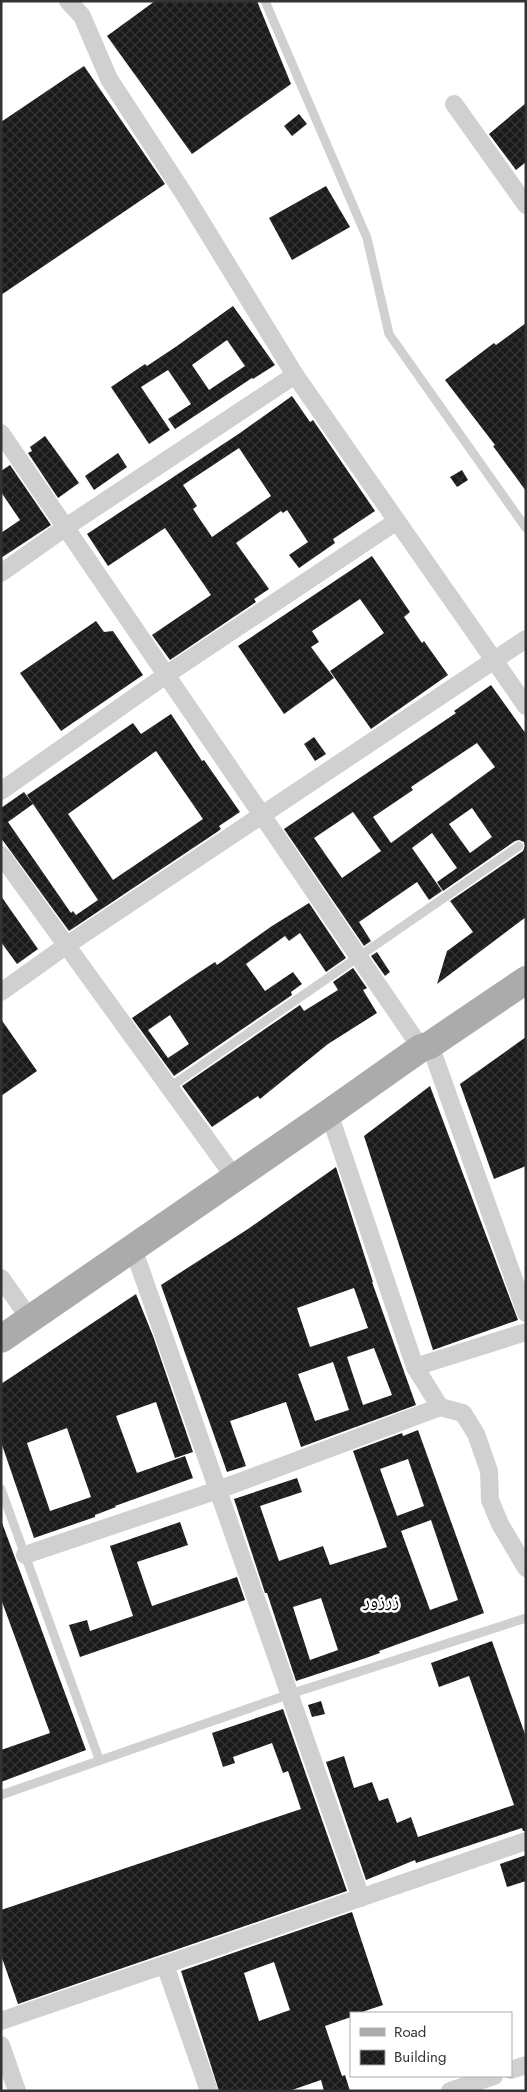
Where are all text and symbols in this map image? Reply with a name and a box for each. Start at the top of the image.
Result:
district label: زرزور [362,1588,399,1614]
legend [350,2012,512,2077]
text: Road [394,2021,426,2043]
text: Building [394,2046,446,2068]

